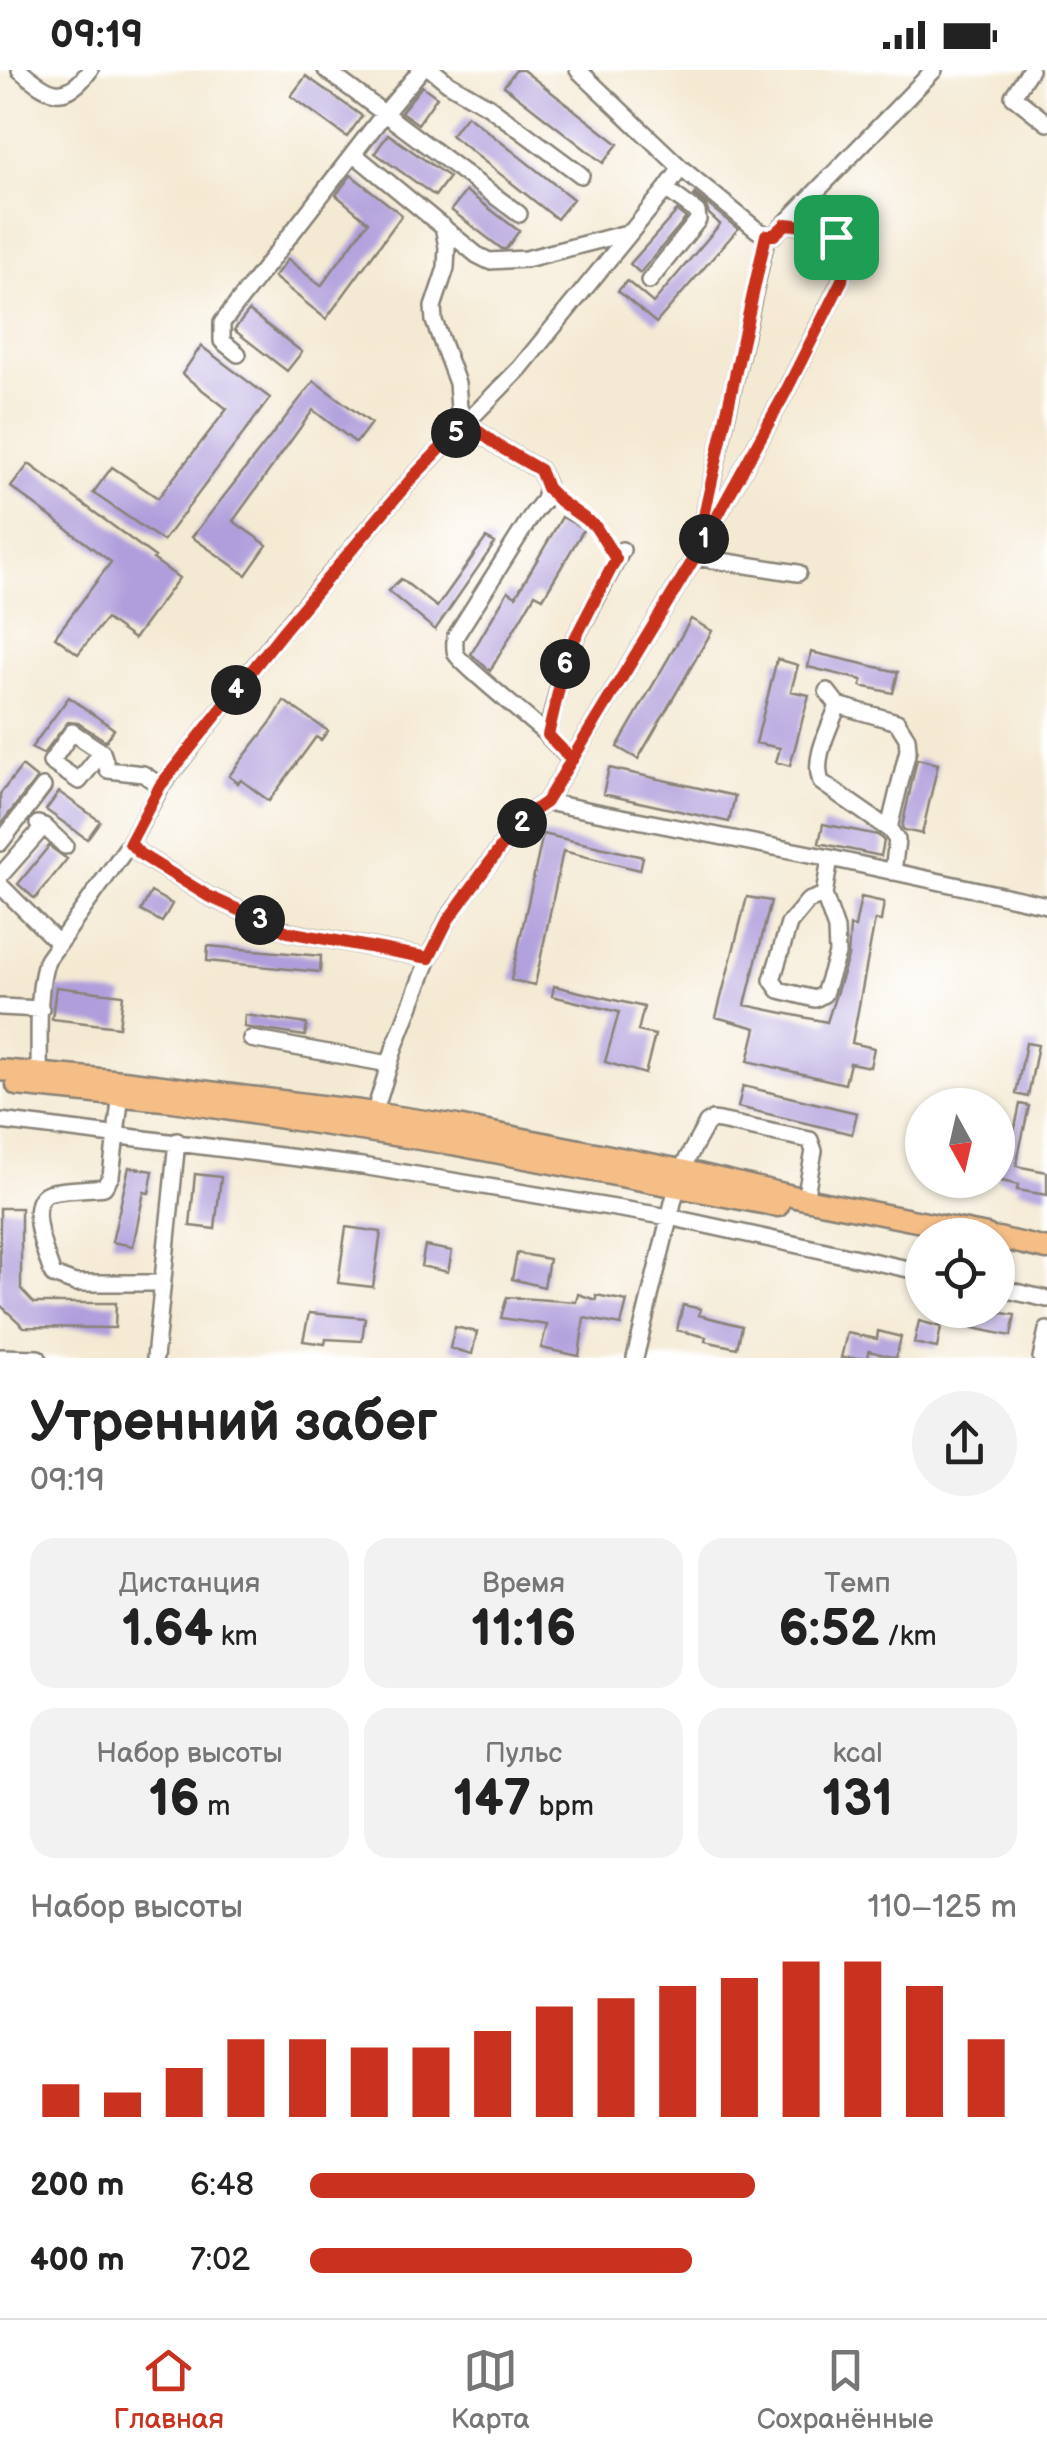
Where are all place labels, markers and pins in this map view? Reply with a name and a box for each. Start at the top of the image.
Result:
pin [794,195,879,280]
pin: 5 [431,408,481,458]
pin: 1 [679,514,729,564]
pin: 6 [540,639,590,689]
pin: 4 [211,665,261,715]
pin: 2 [497,798,547,848]
pin: 3 [235,895,285,945]

